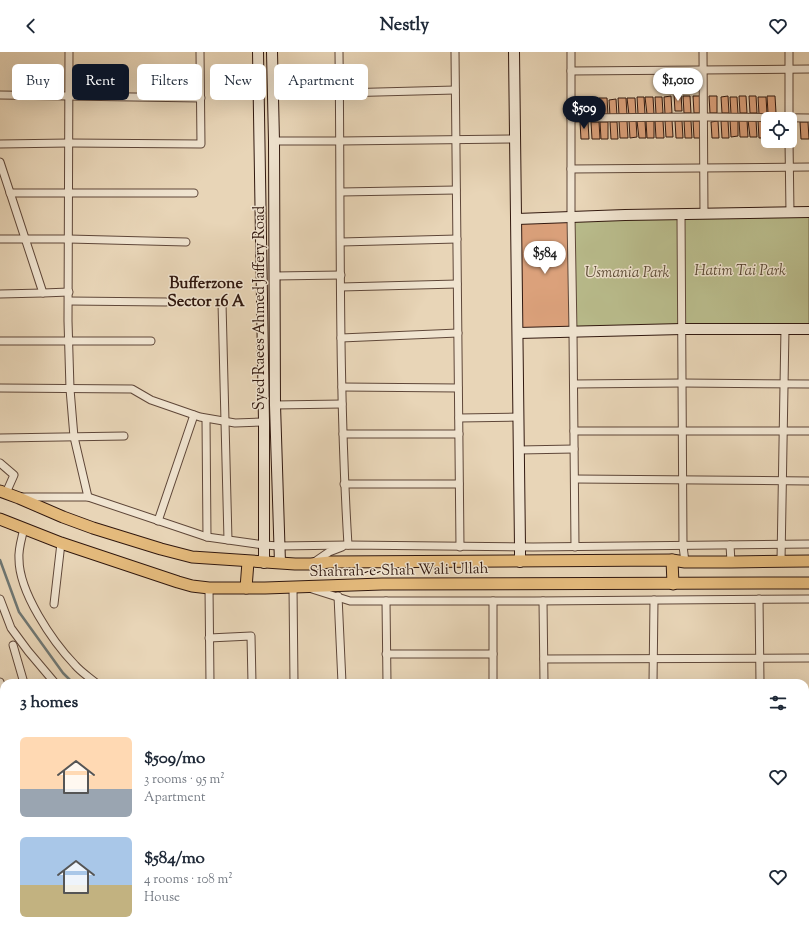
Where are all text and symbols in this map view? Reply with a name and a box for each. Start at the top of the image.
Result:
text: Nestly [380,13,429,39]
icon: back [20,15,42,37]
icon: heart [767,15,789,37]
chip: Buy [12,64,64,100]
chip: Rent [72,64,129,100]
chip: Filters [137,64,202,100]
chip: New [210,64,266,100]
chip: Apartment [274,64,368,100]
pin: $1,010 [645,68,711,102]
text: $1,010 [662,72,694,90]
pin: $509 [560,96,608,130]
text: $509 [572,100,596,118]
map controls [761,112,797,148]
button: locate [761,112,797,148]
street label: Syed Raees Ahmed Jaffery Road [250,205,271,410]
pin: $584 [521,241,569,275]
text: $584 [533,245,557,263]
park label: Hatim Tai Park [694,261,786,282]
park label: Usmania Park [585,263,670,284]
district label: Bufferzone Sector 16 A [167,273,245,314]
street label: Shahrah-e-Shah Wali Ullah [309,559,489,583]
text: 3 homes [20,691,78,715]
icon: filters [767,692,789,714]
text: $509/mo [144,747,205,771]
icon: home [52,753,100,801]
icon: heart [767,766,789,788]
text: 3 rooms · 95 m² [144,771,225,789]
text: Apartment [144,789,205,807]
text: $584/mo [144,847,205,871]
icon: home [52,853,100,901]
icon: heart [767,866,789,888]
text: 4 rooms · 108 m² [144,871,233,889]
text: House [144,889,180,907]

